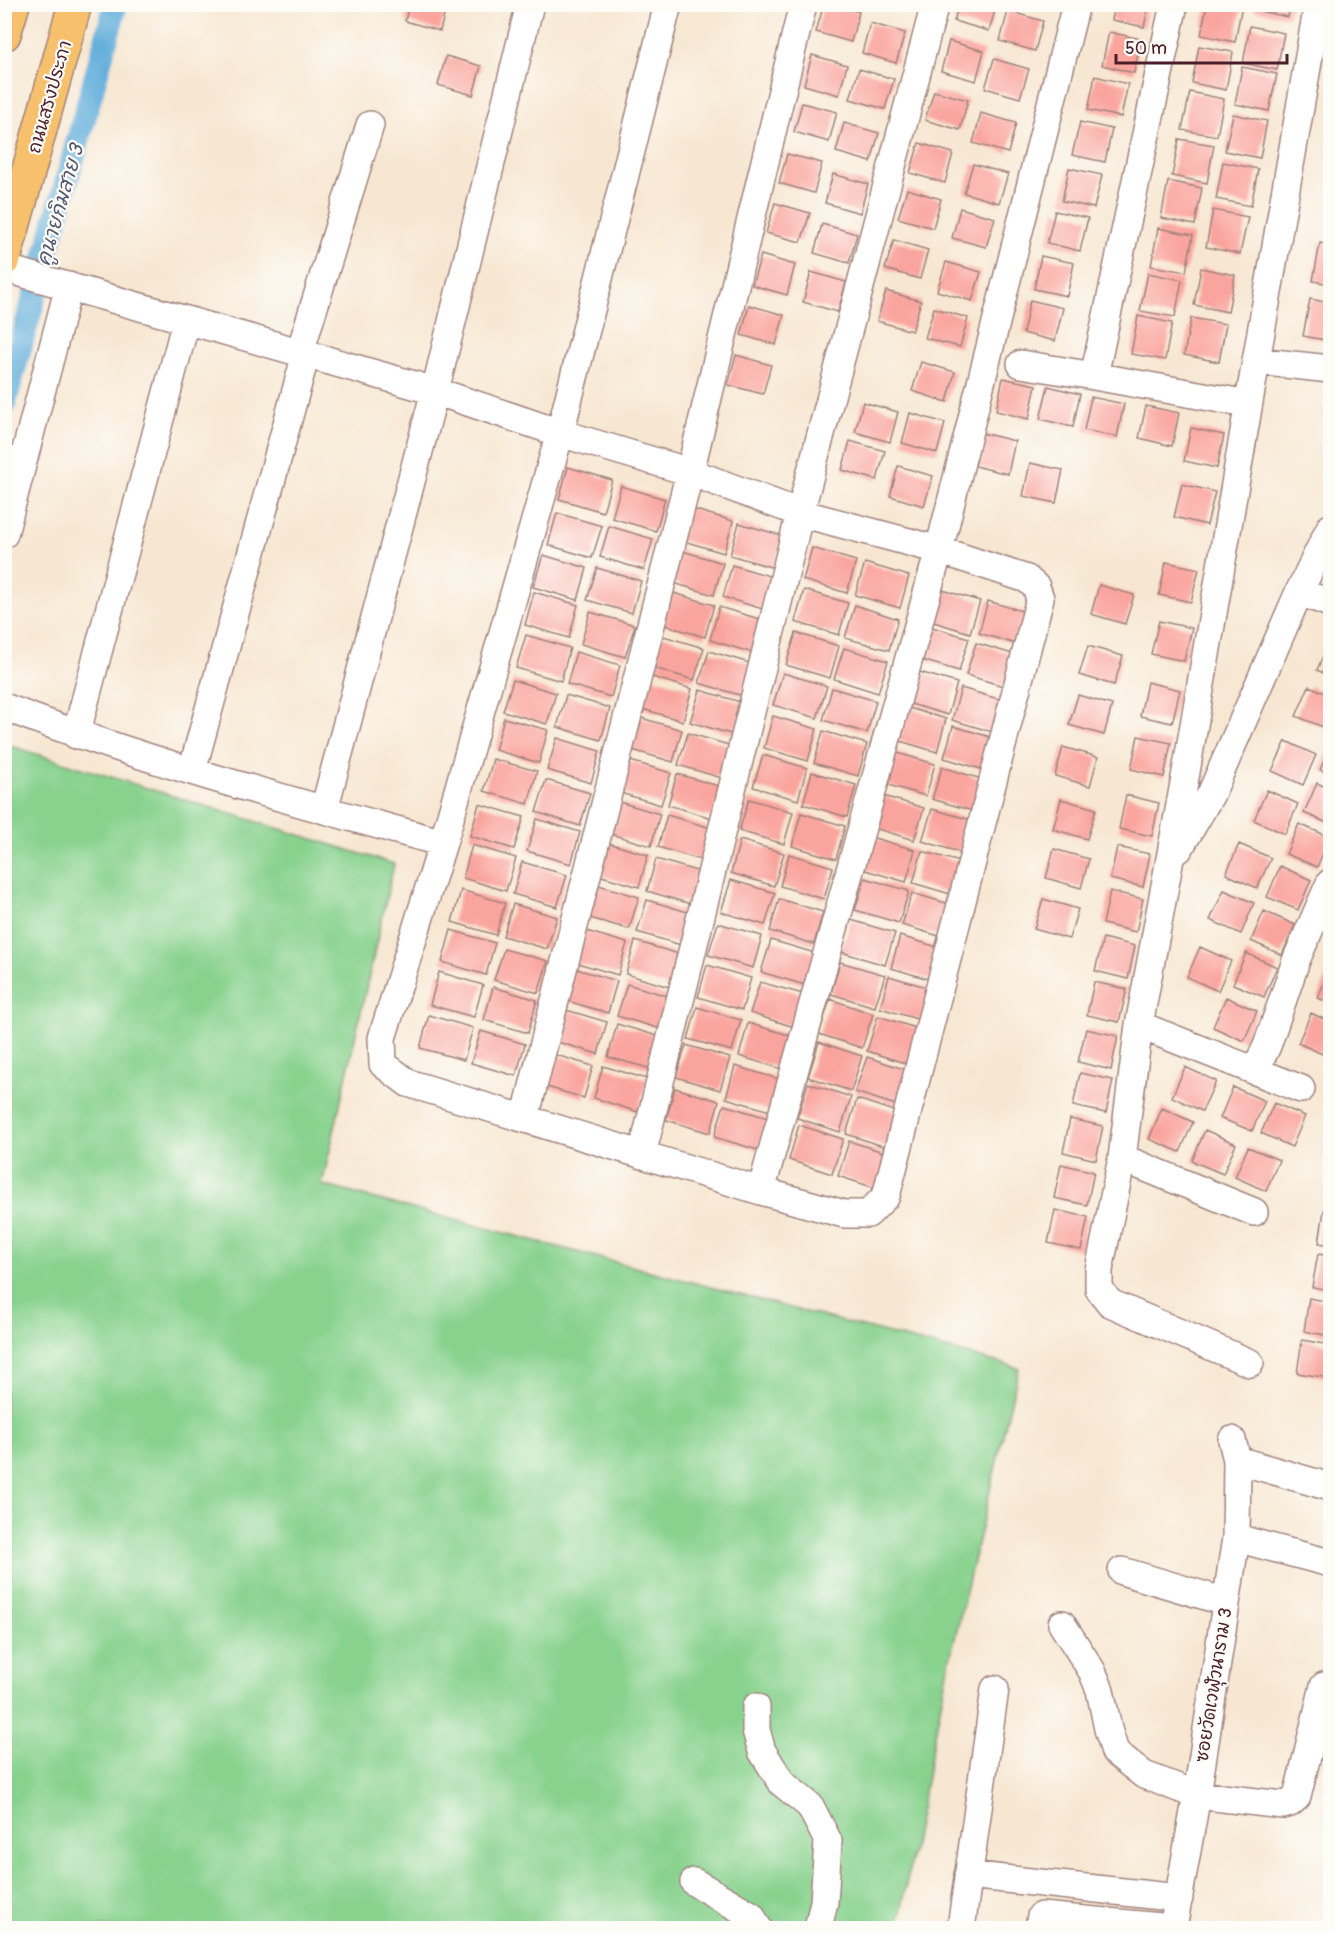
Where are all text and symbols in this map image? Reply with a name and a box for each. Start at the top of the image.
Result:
scale bar [1116,27,1287,65]
text: 50 m [1125,37,1167,60]
street label: ถนนสรงประภา [23,38,77,156]
water label: คูนายกิมสาย 3 [31,140,92,269]
street label: ซอยวัดเวฬุวนาราม 3 [1190,1606,1240,1764]

